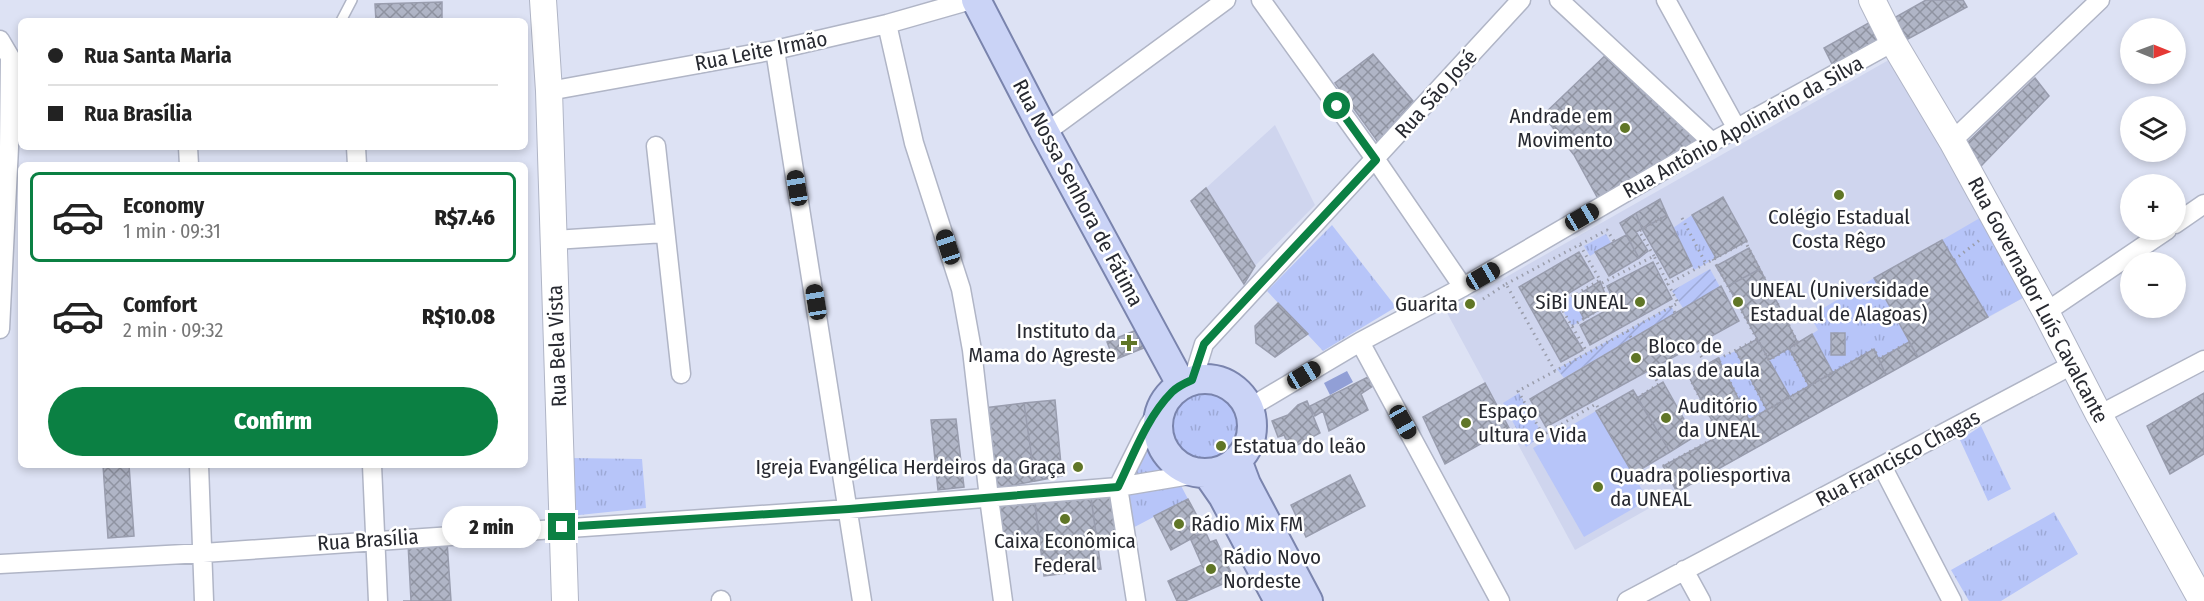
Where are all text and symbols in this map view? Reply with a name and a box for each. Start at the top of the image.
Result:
north arrow [2120,18,2186,84]
map controls [2120,18,2186,318]
street label: Rua Leite Irmão [693,25,829,77]
text: Rua Santa Maria [84,42,232,69]
street label: Rua São José [1389,44,1483,144]
street label: Rua Antônio Apolinário da Silva [1618,50,1868,204]
street label: Rua Nossa Senhora de Fátima [1007,75,1149,311]
route start [1323,92,1350,119]
button: layers [2120,96,2186,162]
text: Rua Brasília [84,100,192,127]
place label: Andrade em Movimento [1510,103,1613,153]
marker: Andrade em Movimento [1618,121,1632,135]
car [785,169,809,207]
street label: Rua Governador Luís Cavalcante [1962,173,2114,427]
button: + [2120,174,2186,240]
marker: Colégio Estadual Costa Rêgo [1832,188,1846,202]
icon: car [51,190,105,244]
text: Economy [123,192,204,219]
car [1562,200,1602,234]
text: R$7.46 [435,204,495,231]
place label: Colégio Estadual Costa Rêgo [1768,204,1910,254]
text: 1 min · 09:31 [123,219,221,243]
car [934,227,962,267]
button: − [2120,252,2186,318]
car [1463,259,1503,293]
place label: UNEAL (Universidade Estadual de Alagoas) [1750,277,1929,327]
car [804,283,828,321]
street label: Rua Bela Vista [542,285,572,407]
icon: car [51,289,105,343]
place label: SiBi UNEAL [1535,289,1629,315]
text: Comfort [123,291,197,318]
place label: Guarita [1395,291,1458,317]
marker: SiBi UNEAL [1633,295,1647,309]
marker: UNEAL (Universidade Estadual de Alagoas) [1731,295,1745,309]
marker: Guarita [1463,297,1477,311]
text: R$10.08 [422,303,495,330]
text: 2 min · 09:32 [123,318,223,342]
place label: Instituto da Mama do Agreste [968,318,1116,368]
place label: Bloco de salas de aula [1648,333,1760,383]
marker: Instituto da Mama do Agreste [1120,334,1138,352]
marker: Bloco de salas de aula [1629,351,1643,365]
car [1284,358,1324,392]
button: Confirm [48,387,498,456]
place label: Auditório da UNEAL [1678,393,1760,443]
place label: Espaço ultura e Vida [1478,398,1587,448]
car [1386,402,1420,442]
street label: Rua Francisco Chagas [1811,404,1985,512]
marker: Auditório da UNEAL [1659,411,1673,425]
marker: Espaço ultura e Vida [1459,416,1473,430]
place label: Estatua do leão [1233,433,1366,459]
marker: Estatua do leão [1214,439,1228,453]
place label: Igreja Evangélica Herdeiros da Graça [755,454,1066,480]
marker: Igreja Evangélica Herdeiros da Graça [1071,460,1085,474]
place label: Quadra poliesportiva da UNEAL [1610,462,1791,512]
marker: Quadra poliesportiva da UNEAL [1591,480,1605,494]
callout: 2 min [442,506,541,548]
place label: Rádio Mix FM [1191,511,1303,537]
marker: Caixa Econômica Federal [1058,512,1072,526]
route end [548,513,575,540]
text: 2 min [469,515,514,539]
marker: Rádio Mix FM [1172,517,1186,531]
street label: Rua Brasília [316,523,420,557]
place label: Caixa Econômica Federal [994,528,1136,578]
place label: Rádio Novo Nordeste [1223,544,1321,594]
marker: Rádio Novo Nordeste [1204,562,1218,576]

